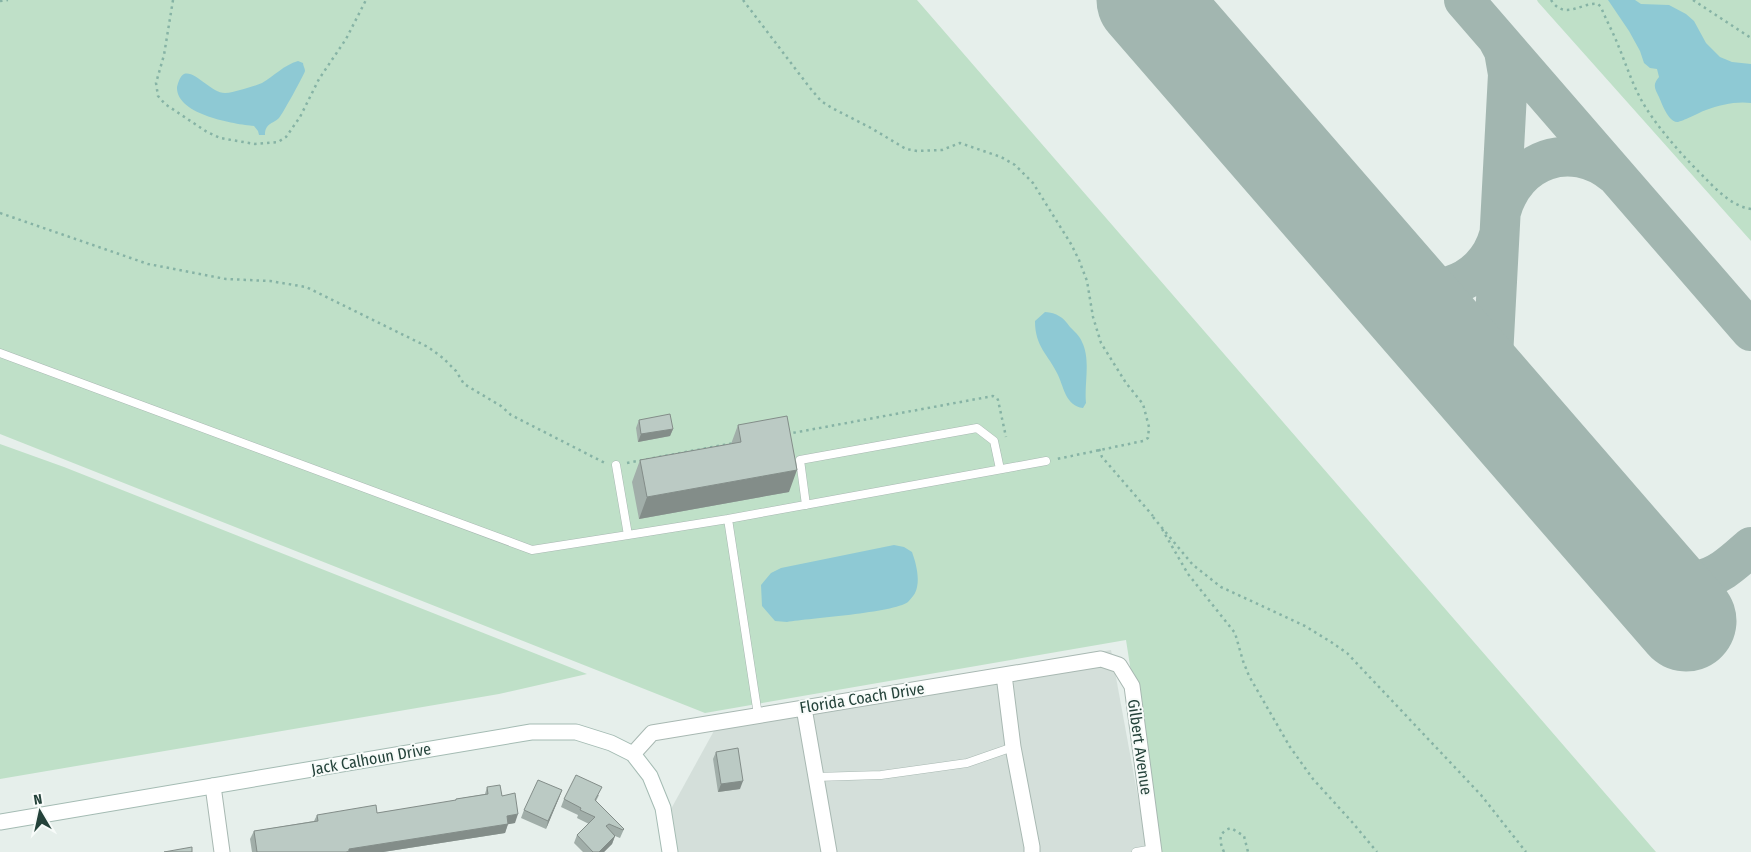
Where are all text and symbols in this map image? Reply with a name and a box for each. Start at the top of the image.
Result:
street label: Florida Coach Drive [798,679,926,717]
street label: Gilbert Avenue [1124,698,1156,796]
street label: Jack Calhoun Drive [310,739,433,779]
north arrow [15,787,65,837]
text: N [33,791,44,809]

